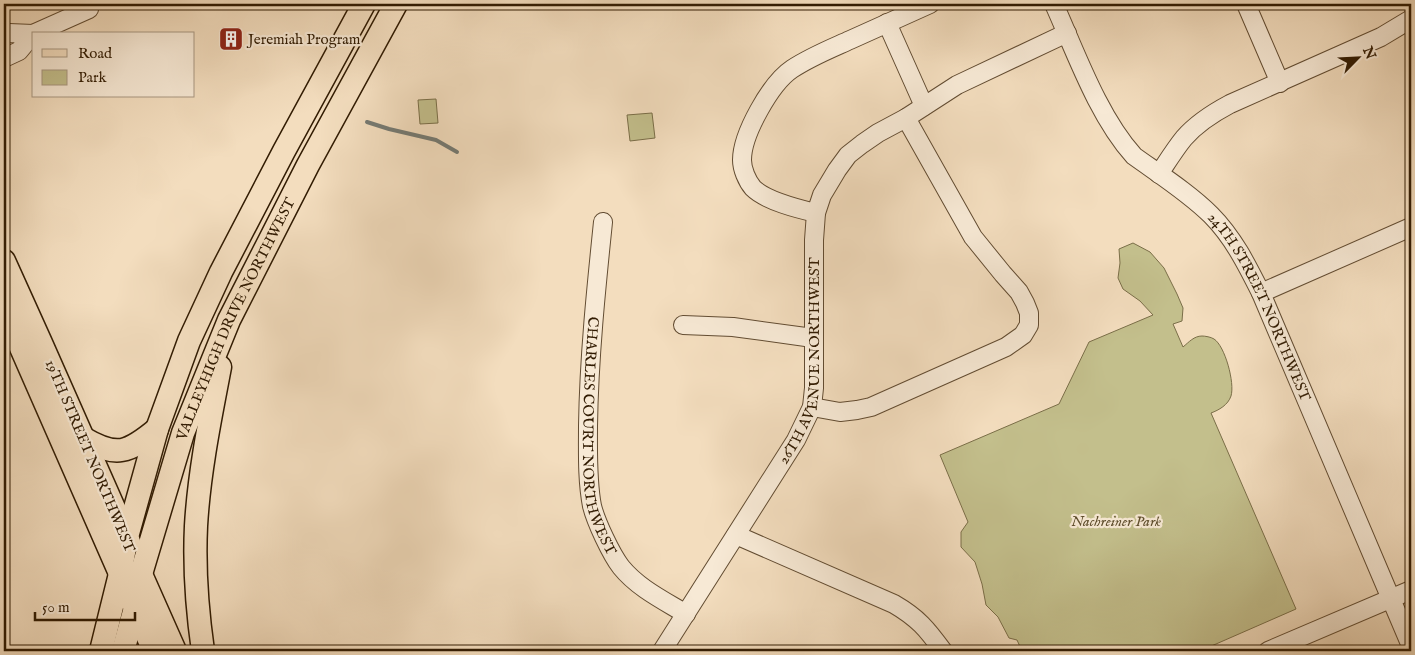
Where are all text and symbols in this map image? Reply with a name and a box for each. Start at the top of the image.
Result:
building icon: Jeremiah Program [218,26,244,52]
place label: Jeremiah Program [246,30,361,49]
legend [32,32,195,98]
north arrow [1332,32,1382,82]
text: N [1358,43,1380,62]
text: Road [78,44,113,63]
text: Park [78,68,108,87]
street label: VALLEYHIGH DRIVE NORTHWEST [172,194,299,443]
street label: 24TH STREET NORTHWEST [1204,208,1315,404]
street label: 26TH AVENUE NORTHWEST [774,257,824,467]
street label: CHARLES COURT NORTHWEST [578,316,621,558]
street label: 19TH STREET NORTHWEST [41,357,139,555]
park label: Nachreiner Park [1071,512,1161,531]
scale bar [35,590,135,622]
text: 50 m [42,598,70,617]

